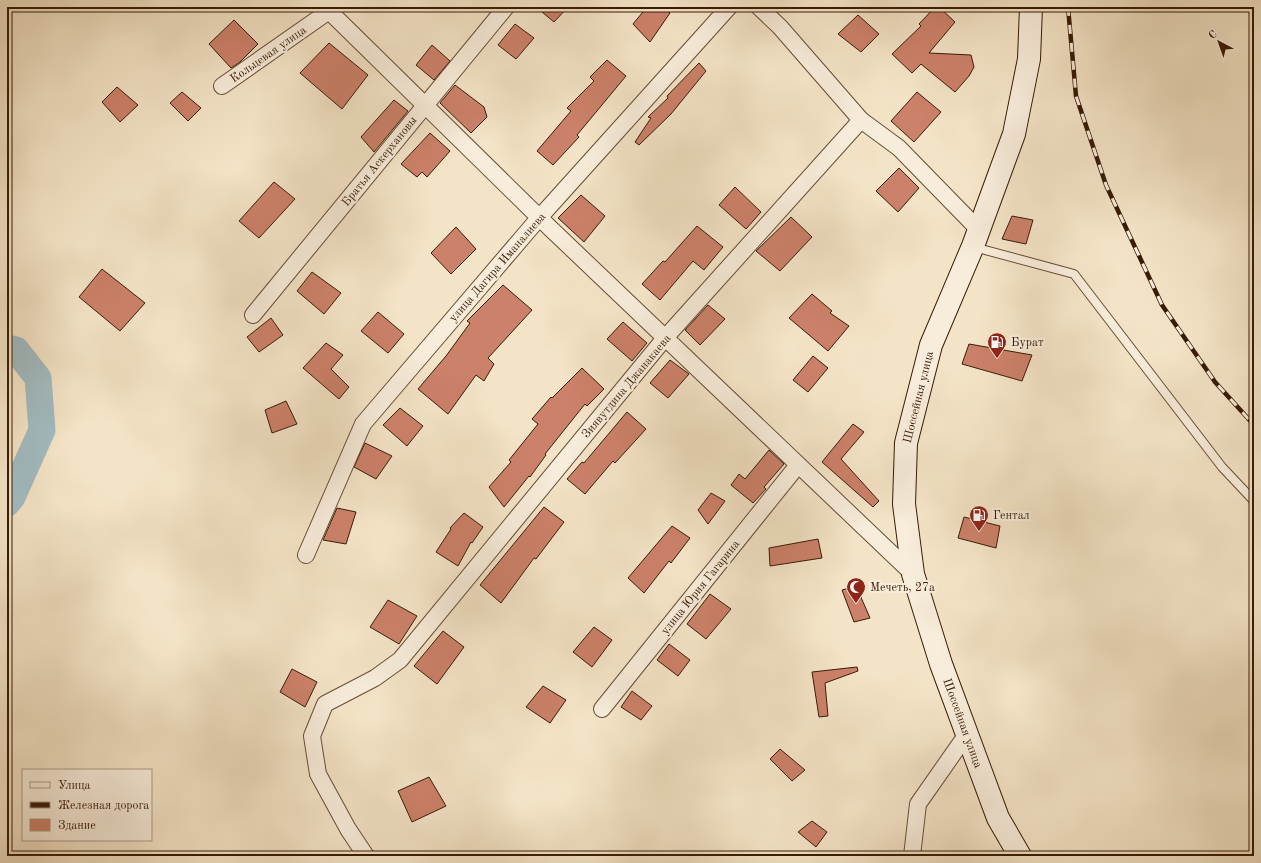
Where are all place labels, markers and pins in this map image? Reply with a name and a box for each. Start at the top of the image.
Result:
fuel station icon: Бурат [986,331,1008,359]
place label: Бурат [1011,337,1044,349]
fuel station icon: Гентал [968,504,990,532]
place label: Гентал [993,510,1030,522]
mosque icon: Мечеть, 27а [845,576,867,604]
place label: Мечеть, 27а [870,582,935,594]

